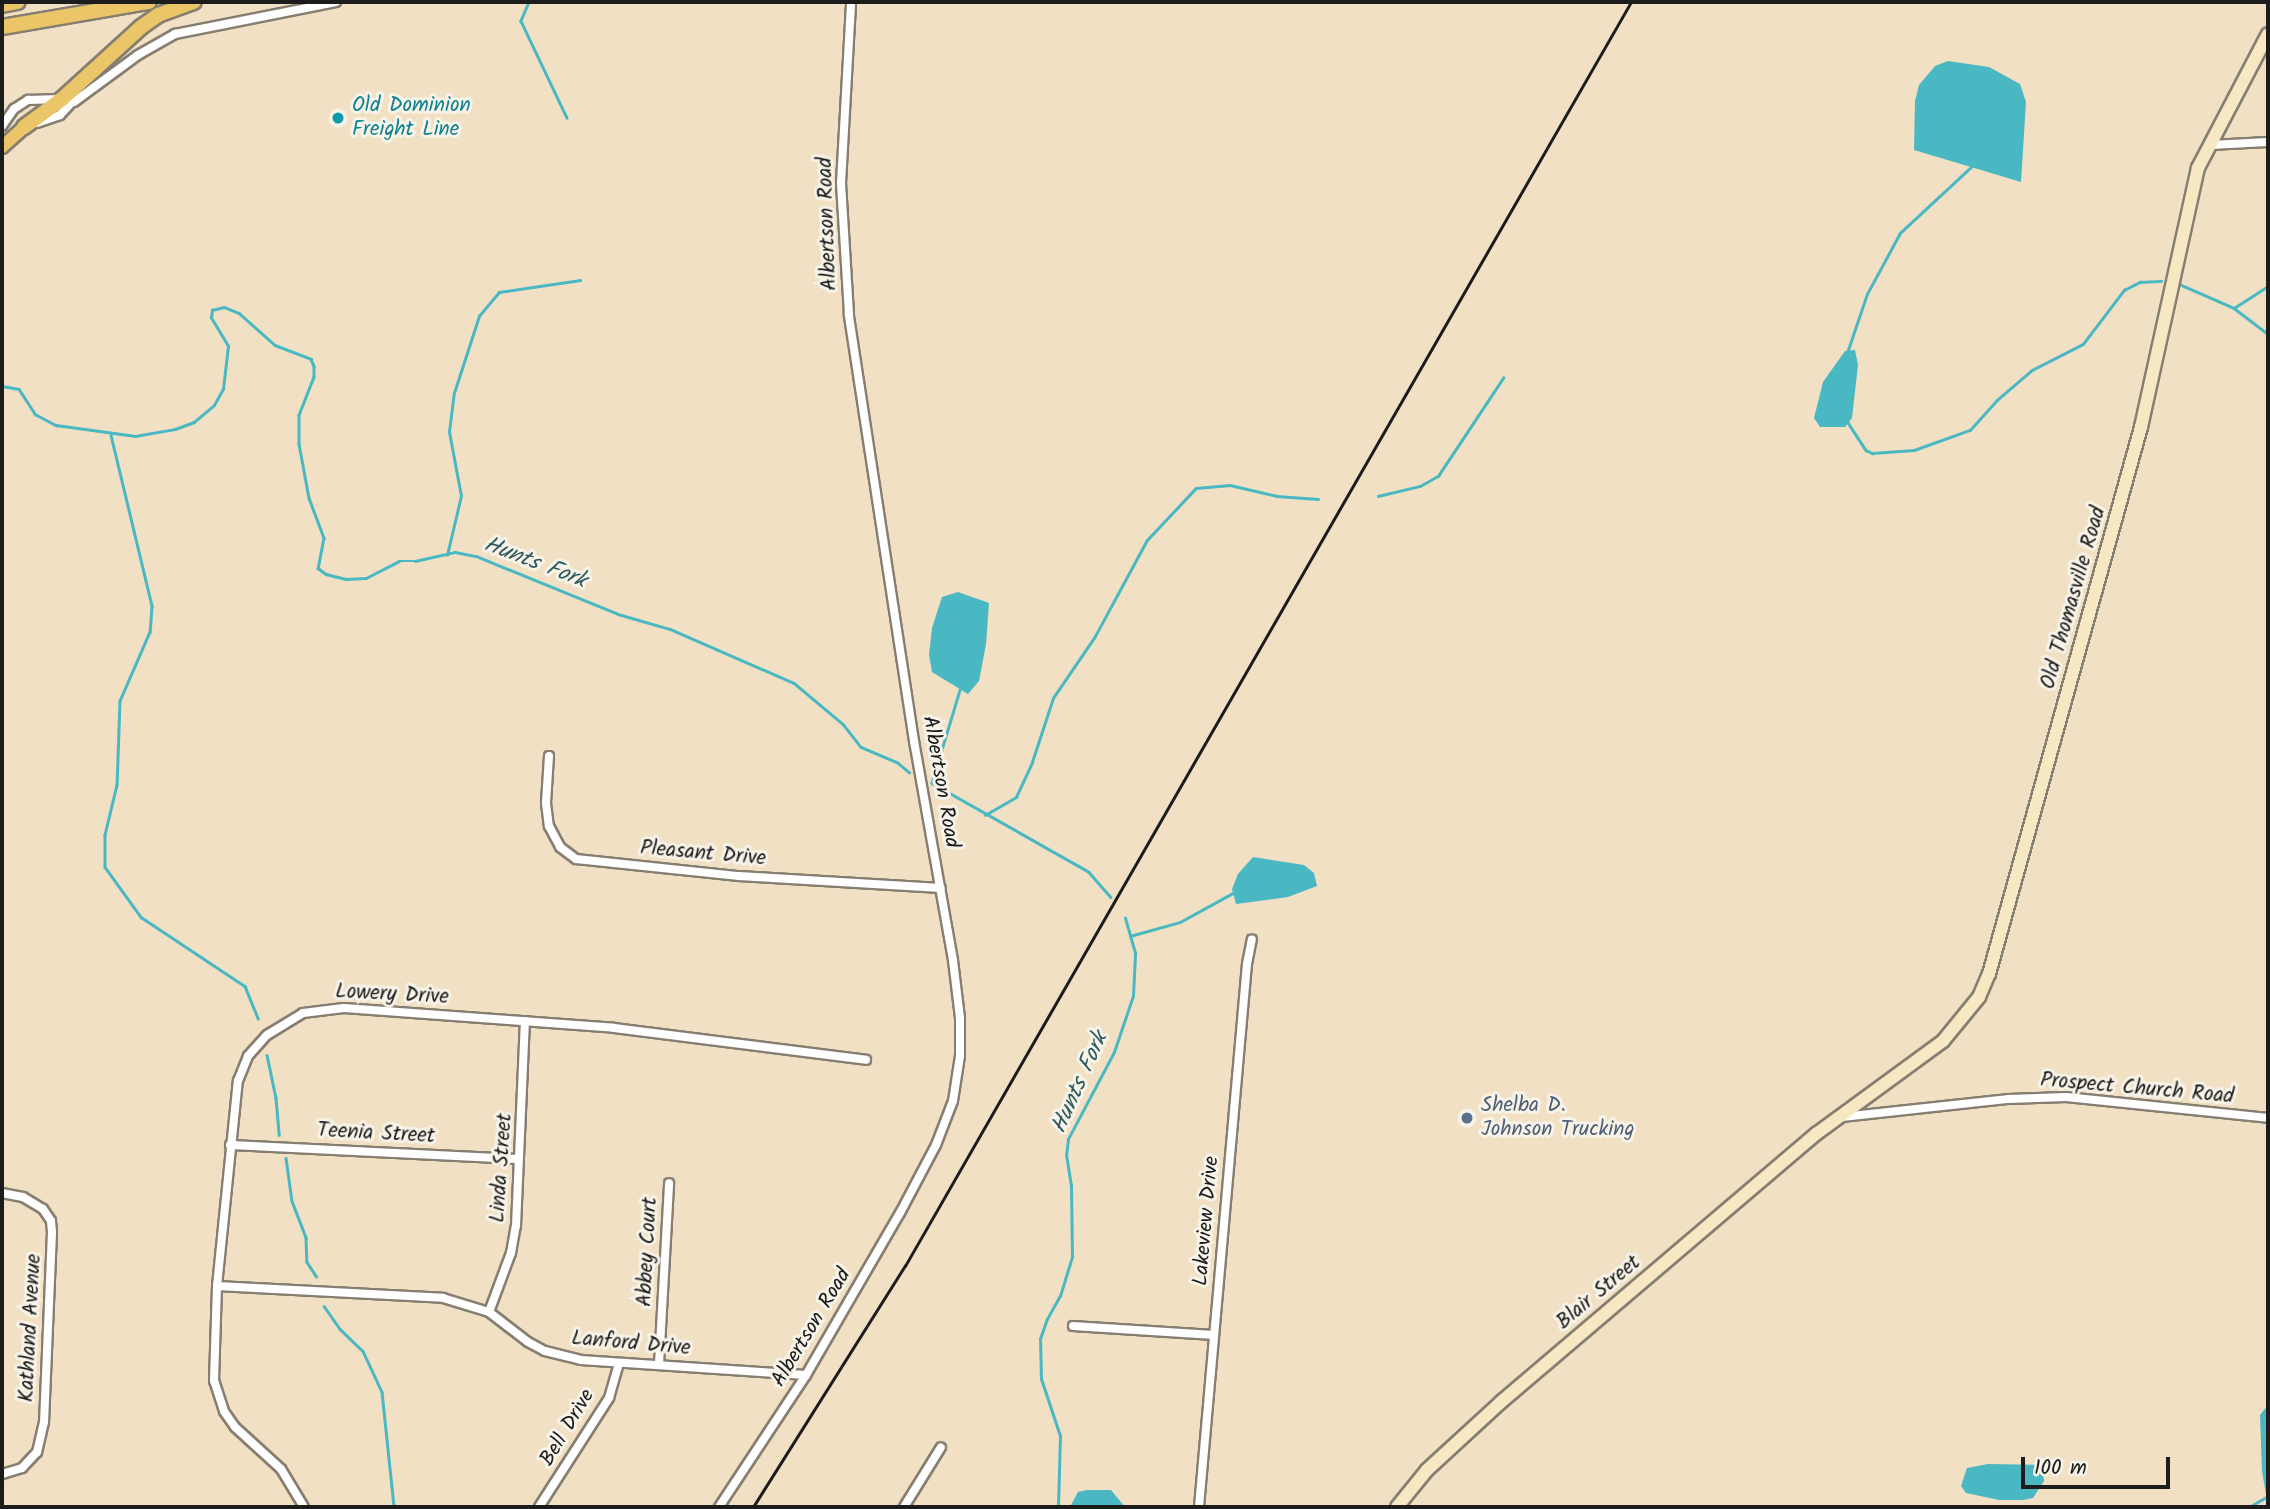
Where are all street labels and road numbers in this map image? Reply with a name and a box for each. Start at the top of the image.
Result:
street label: Albertson Road [813,157,843,291]
street label: Old Thomasville Road [2036,504,2112,692]
street label: Albertson Road [916,714,964,850]
street label: Pleasant Drive [639,836,767,872]
street label: Lowery Drive [335,979,449,1011]
street label: Prospect Church Road [2039,1068,2235,1110]
street label: Linda Street [486,1112,518,1224]
street label: Teenia Street [316,1118,436,1150]
street label: Lakeview Drive [1189,1155,1225,1287]
street label: Abbey Court [633,1197,663,1307]
street label: Blair Street [1552,1251,1646,1335]
street label: Kathland Avenue [15,1253,47,1403]
street label: Albertson Road [767,1264,857,1392]
street label: Lanford Drive [570,1326,692,1362]
street label: Bell Drive [535,1385,601,1471]

